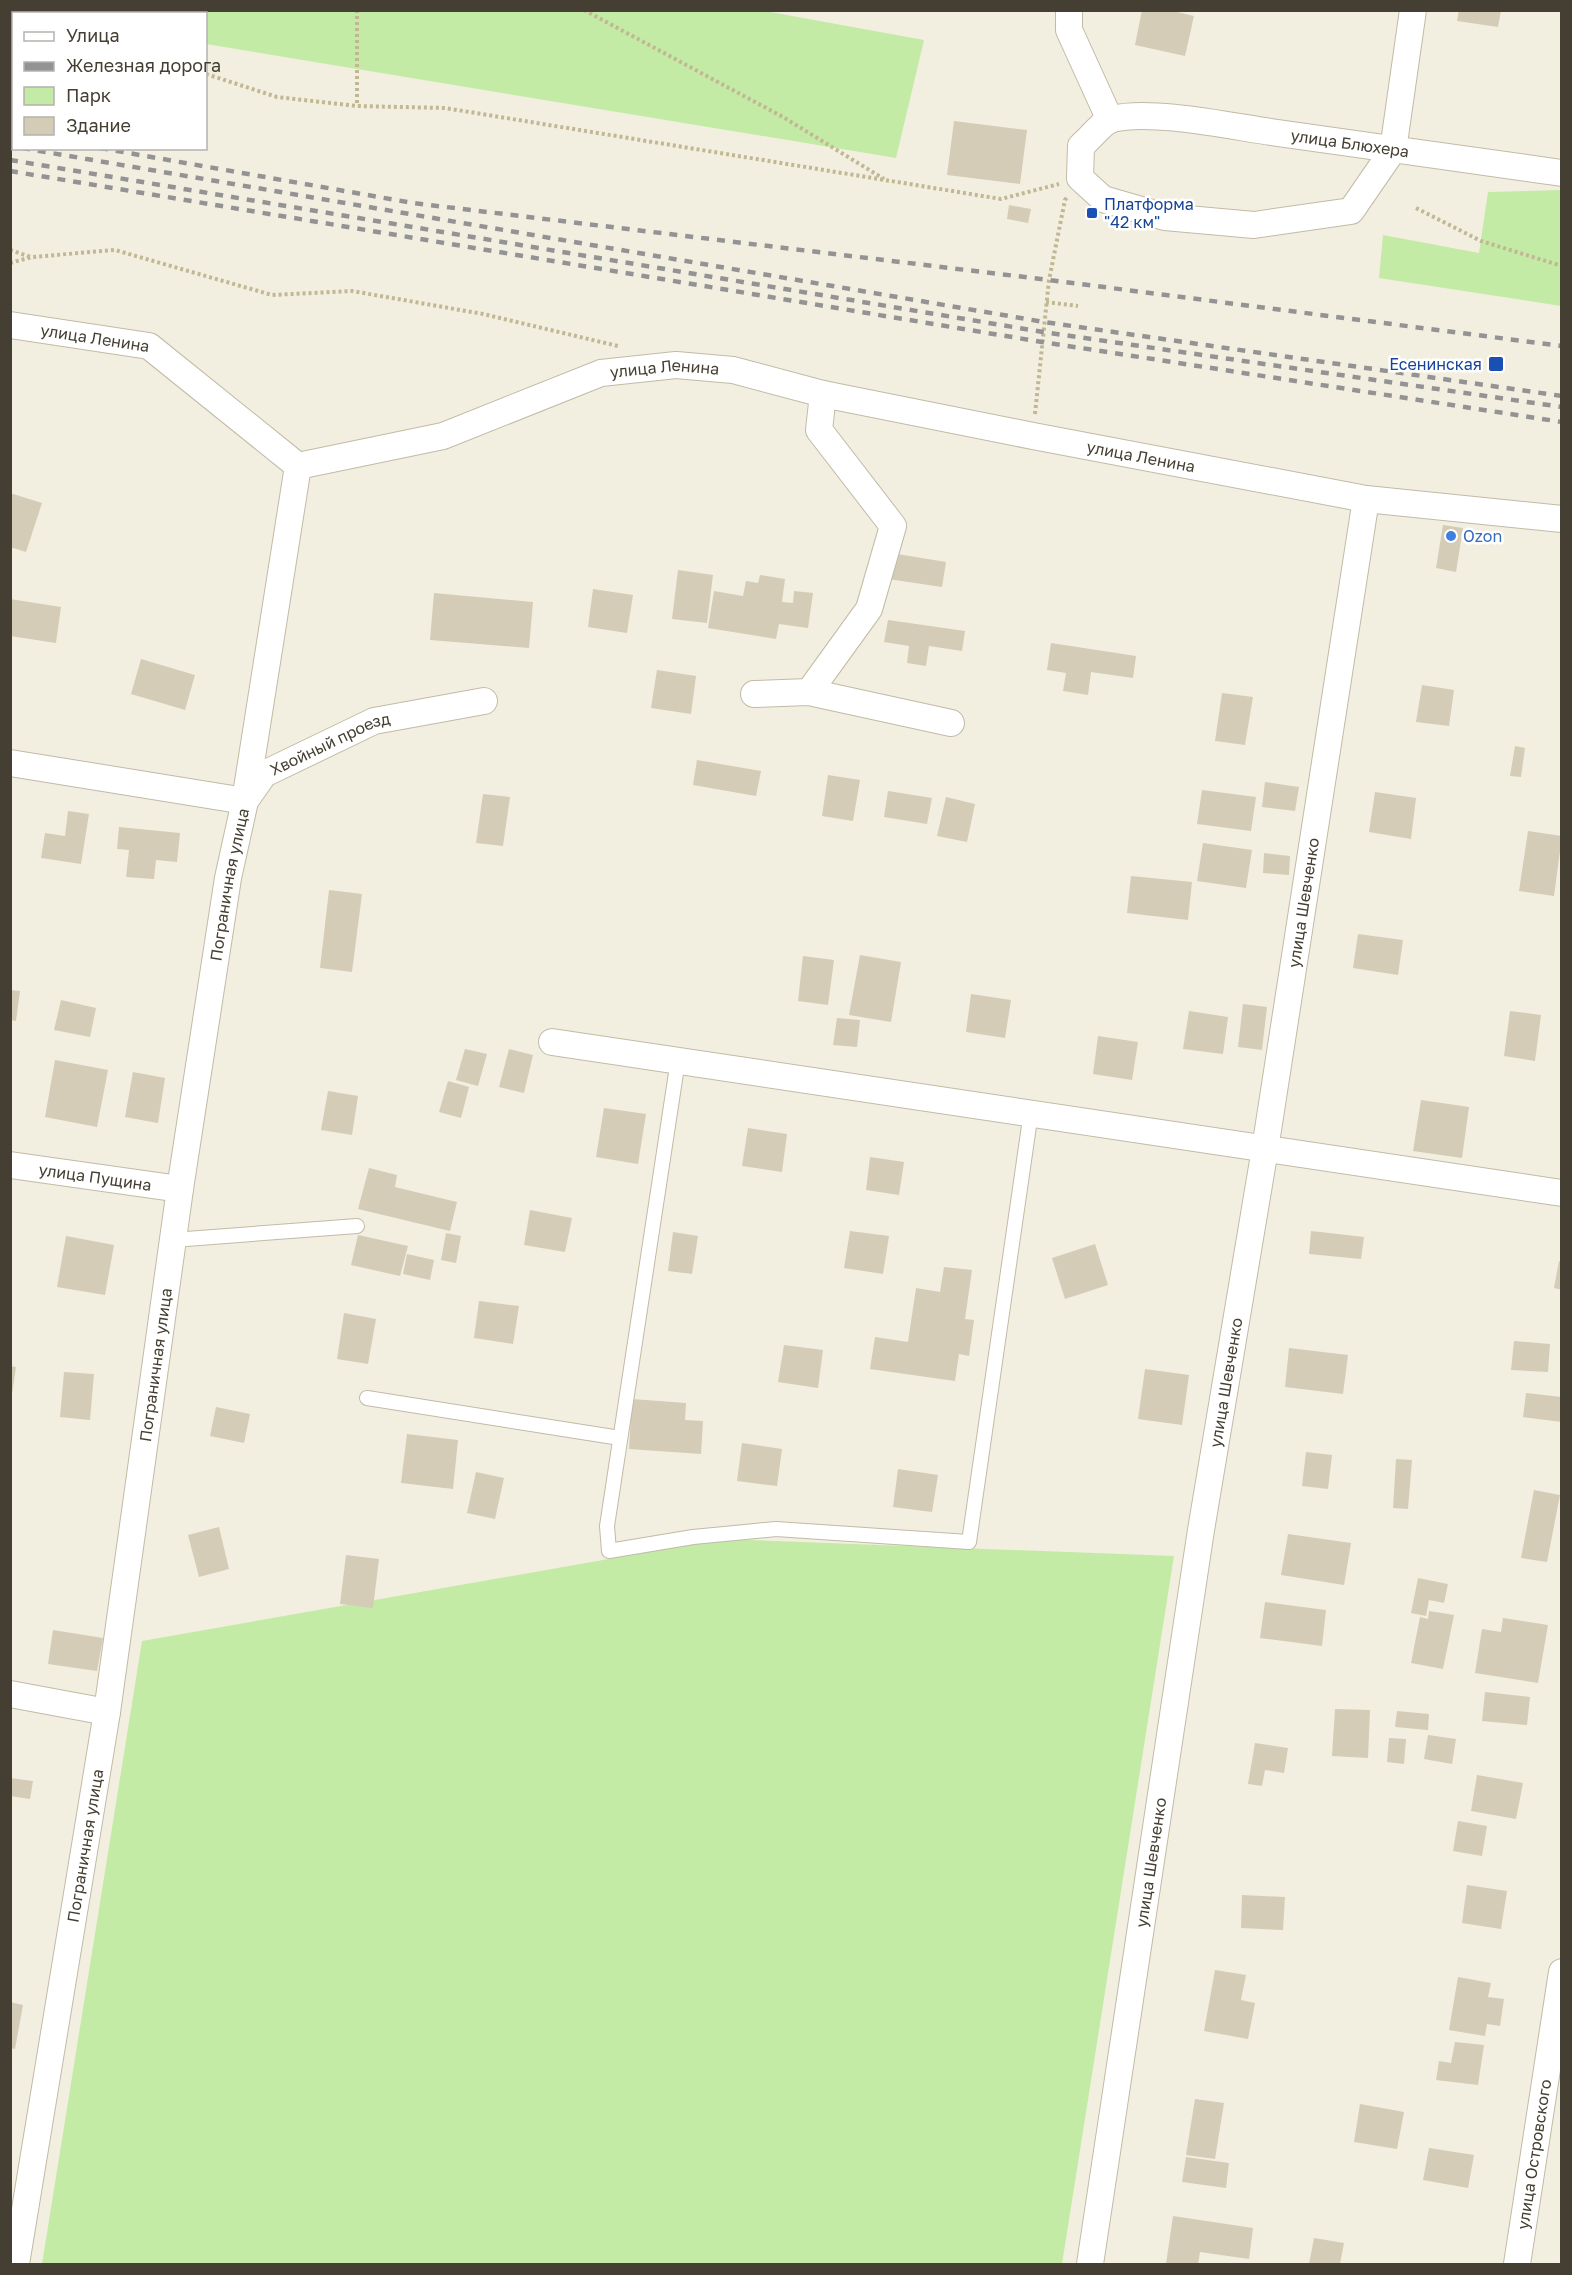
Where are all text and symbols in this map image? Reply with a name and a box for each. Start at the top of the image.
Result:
legend [12,12,207,150]
text: Улица [66,24,120,46]
text: Железная дорога [66,54,221,76]
text: Парк [66,84,111,106]
text: Здание [66,114,131,136]
street label: улица Блюхера [1289,125,1410,161]
place label: Платформа "42 км" [1104,194,1194,232]
marker: Платформа "42 км" [1085,206,1099,220]
street label: улица Ленина [39,320,151,356]
place label: Есенинская [1389,354,1482,374]
street label: улица Ленина [609,355,720,382]
marker: Есенинская [1487,355,1505,373]
street label: улица Ленина [1085,436,1197,476]
place label: Ozon [1463,526,1502,546]
marker: Ozon [1444,529,1458,543]
street label: Хвойный проезд [267,708,392,780]
street label: Пограничная улица [205,806,253,962]
street label: улица Шевченко [1283,836,1323,969]
street label: улица Пущина [37,1159,153,1195]
street label: Пограничная улица [135,1287,176,1443]
street label: улица Шевченко [1205,1316,1247,1449]
street label: Пограничная улица [62,1767,107,1924]
street label: улица Шевченко [1131,1796,1170,1929]
street label: улица Островского [1512,2078,1555,2231]

